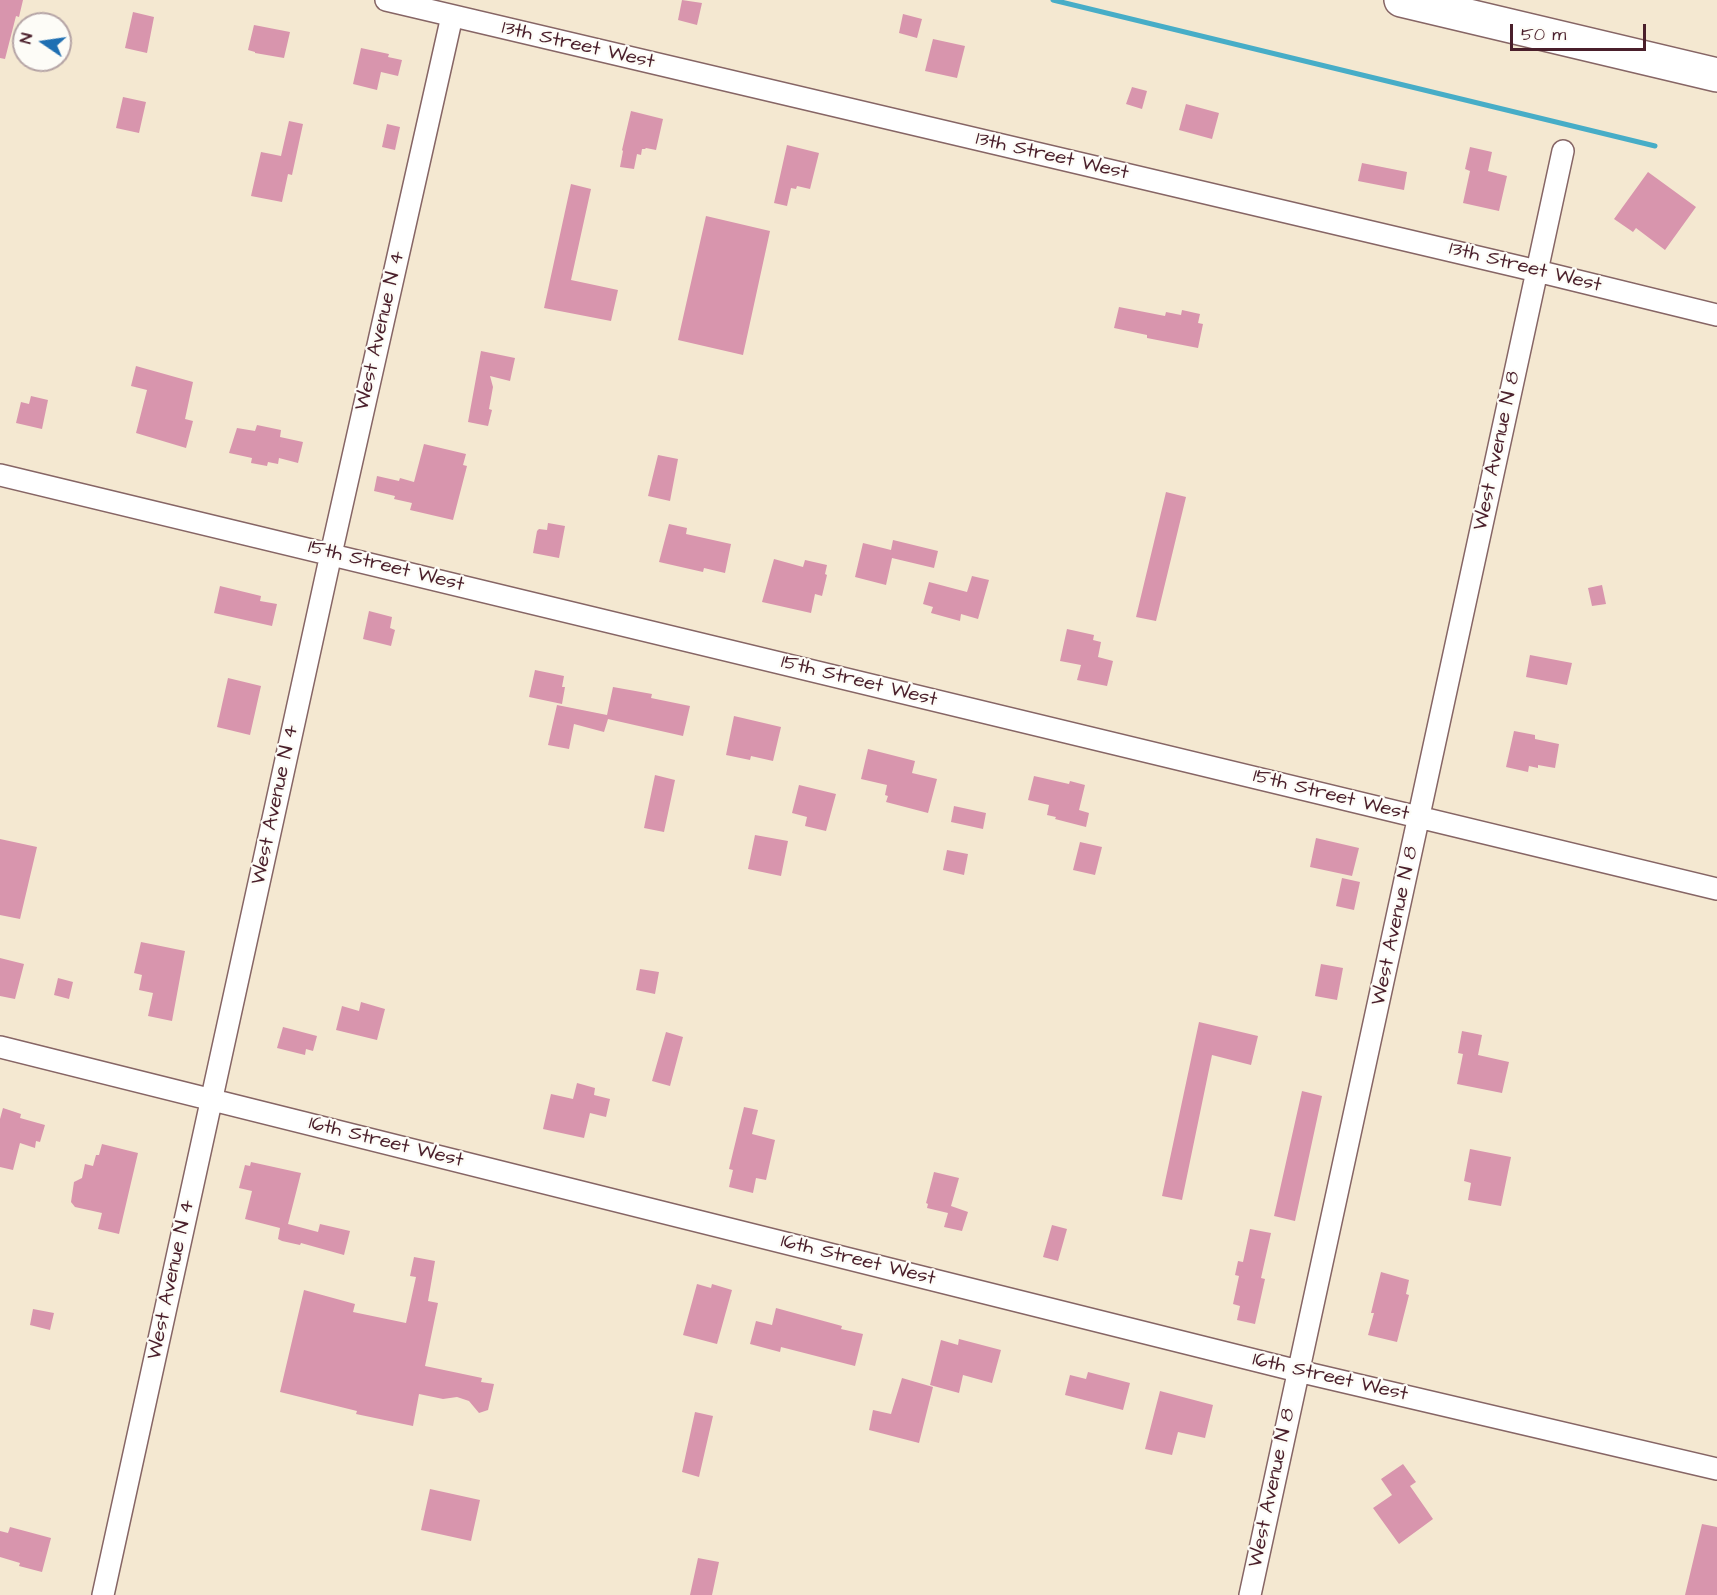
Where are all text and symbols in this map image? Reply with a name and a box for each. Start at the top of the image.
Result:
north arrow [12,12,72,72]
scale bar [1513,12,1650,50]
street label: 13th Street West [499,17,657,75]
text: 50 m [1521,22,1566,47]
text: N [15,31,38,46]
street label: 13th Street West [973,128,1131,186]
street label: 13th Street West [1446,237,1604,299]
street label: West Avenue N 4 [351,249,411,413]
street label: West Avenue N 8 [1469,369,1527,533]
street label: 15th Street West [305,536,467,598]
street label: 15th Street West [778,651,940,713]
street label: West Avenue N 4 [247,723,305,887]
street label: 15th Street West [1250,765,1412,827]
street label: West Avenue N 8 [1367,844,1425,1008]
street label: 16th Street West [306,1112,466,1174]
street label: West Avenue N 4 [143,1198,201,1362]
street label: 16th Street West [778,1230,938,1292]
street label: 16th Street West [1250,1348,1410,1408]
street label: West Avenue N 8 [1244,1406,1302,1570]

